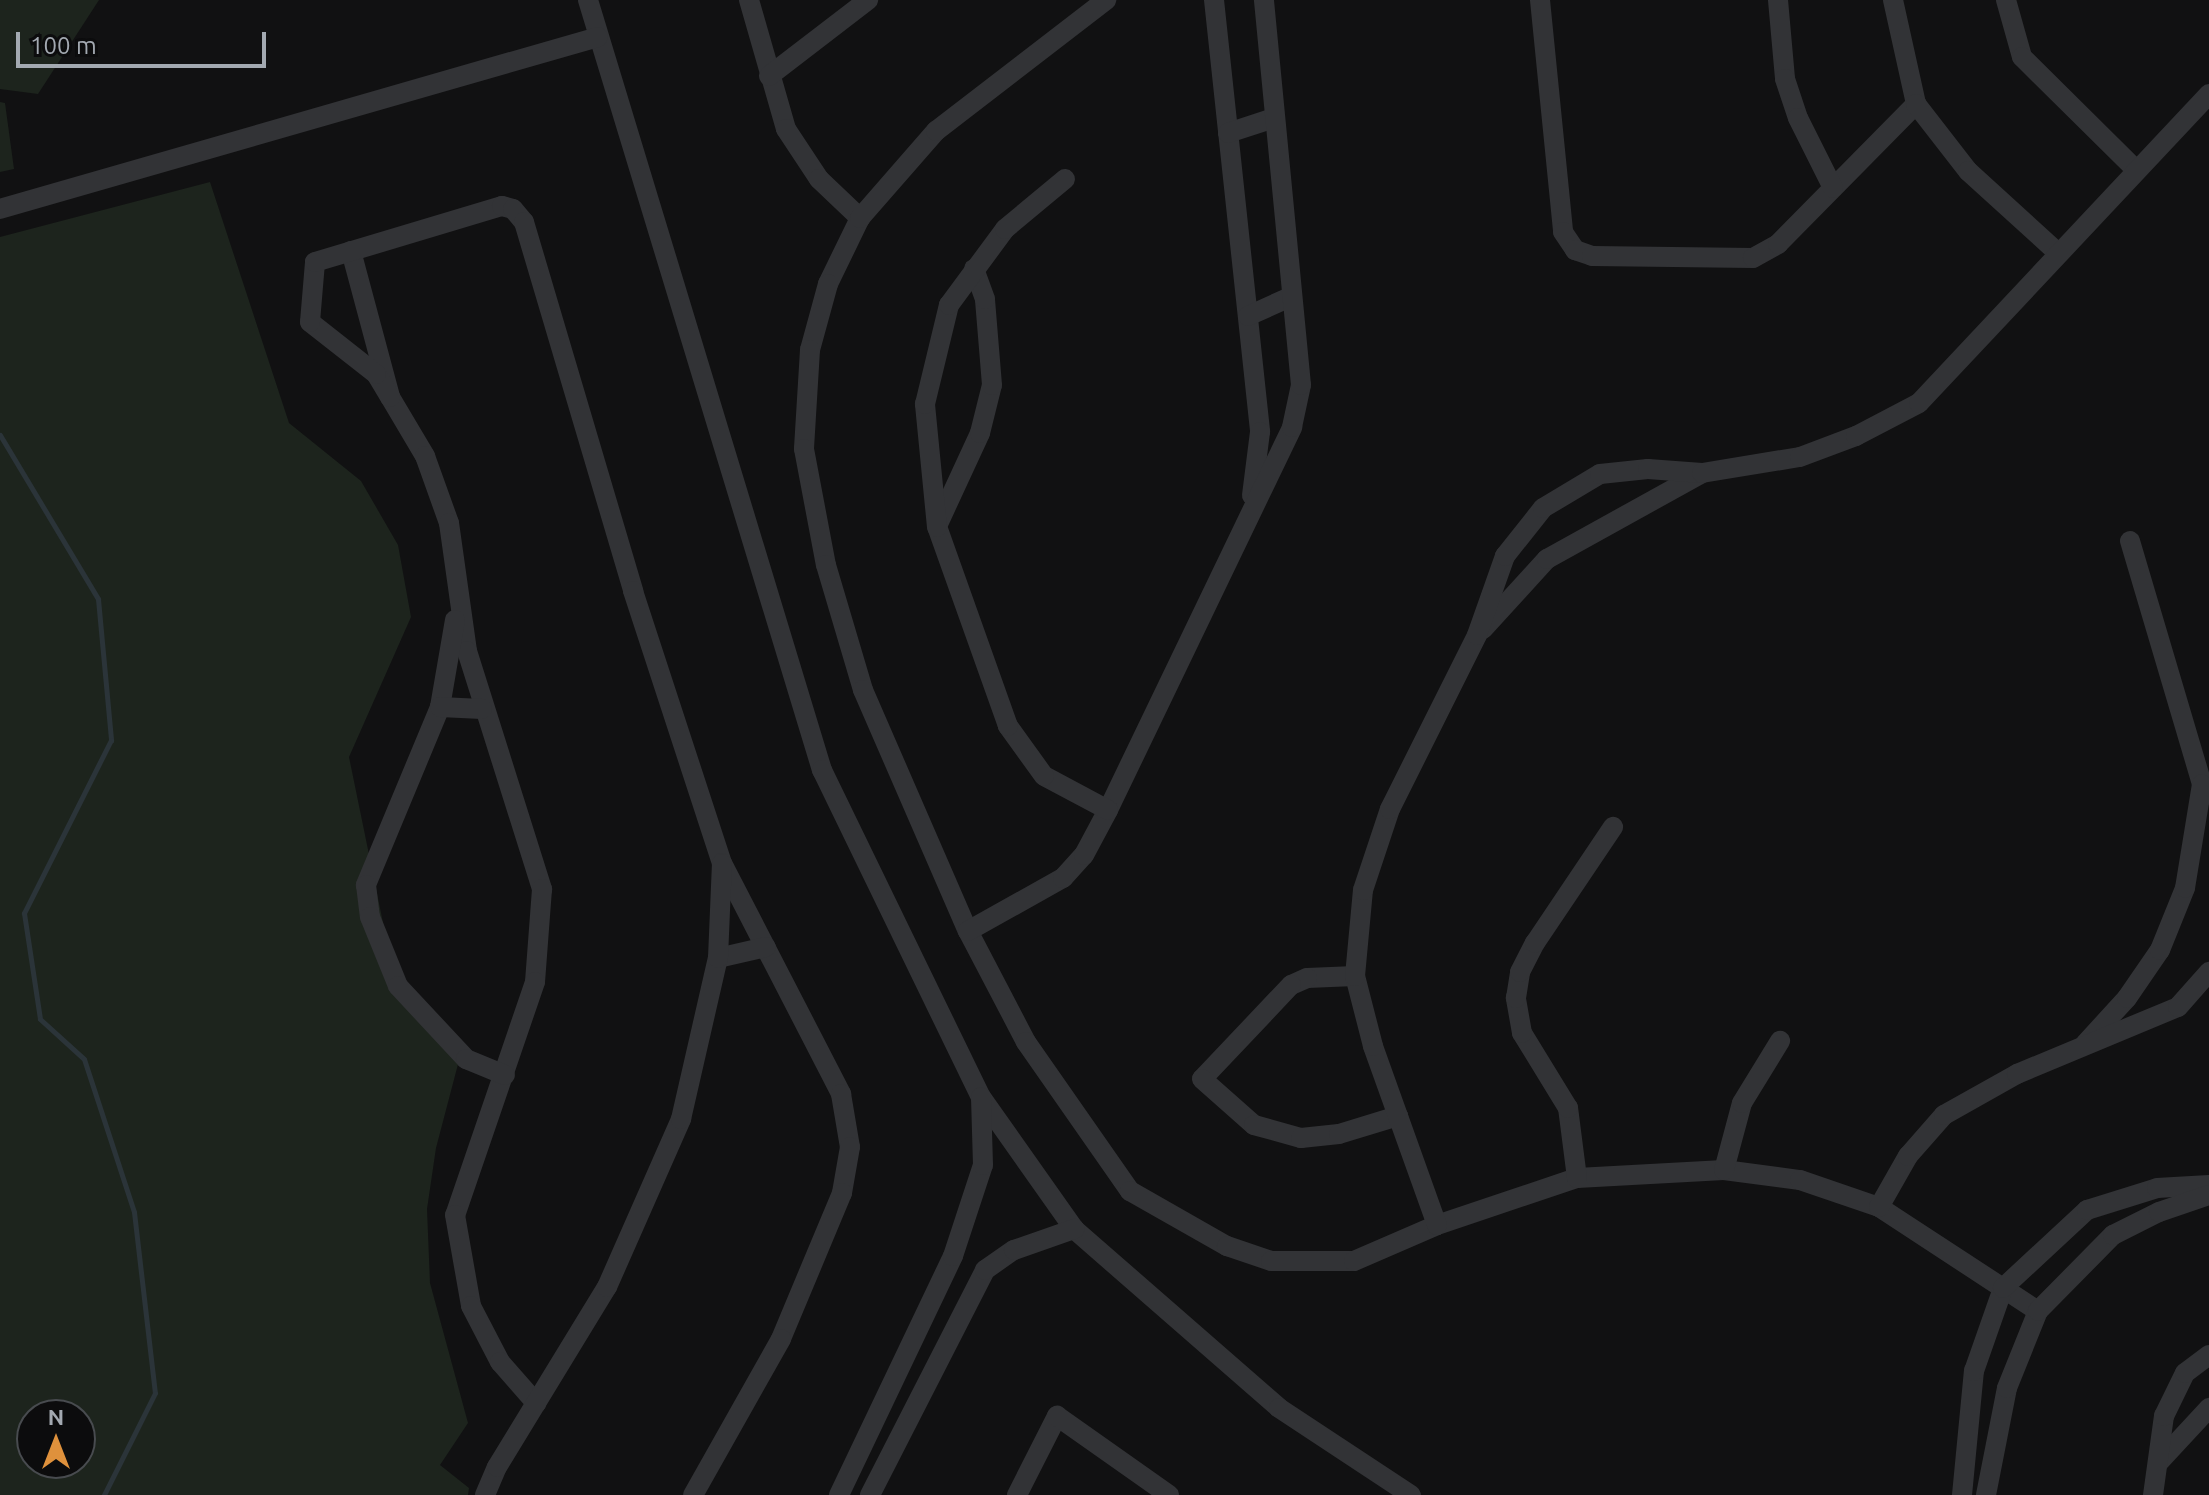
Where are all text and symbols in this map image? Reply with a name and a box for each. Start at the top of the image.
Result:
scale bar [20,16,270,66]
text: 100 m [30,32,97,59]
north arrow [16,1399,96,1479]
text: N [48,1404,64,1429]

